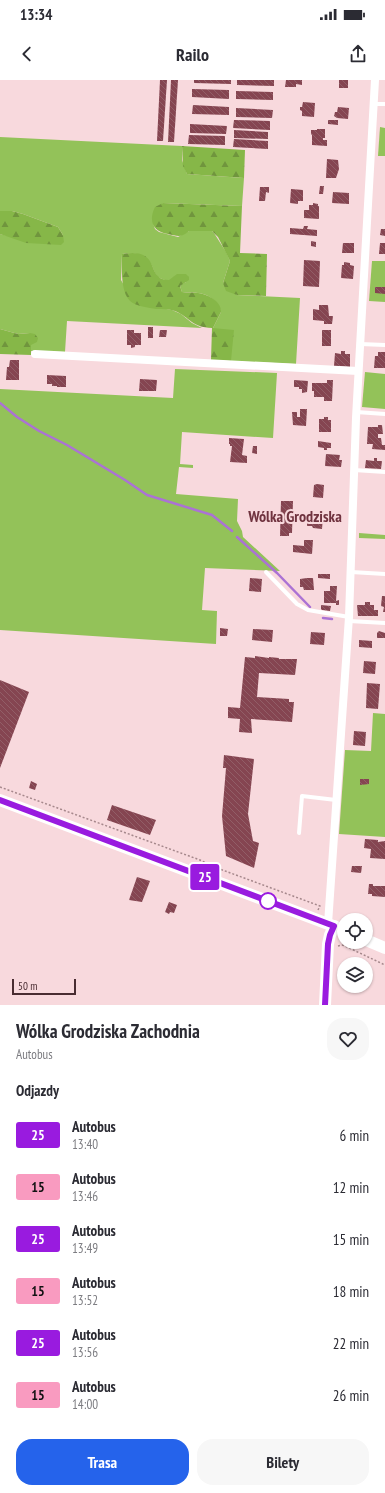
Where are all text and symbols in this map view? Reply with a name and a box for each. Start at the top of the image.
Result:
text: 13:34 [20,5,52,24]
icon: back [16,43,38,65]
text: Railo [176,43,209,66]
icon: share [347,43,369,65]
district label: Wólka Grodziska [247,506,342,526]
line badge: 25 [187,864,223,890]
text: 25 [198,868,212,886]
unlabelled marker [259,892,277,910]
map controls [337,913,373,993]
button: locate [337,913,373,949]
button: layers [337,957,373,993]
scale bar [12,977,76,996]
text: 50 m [18,979,37,993]
button: heart [327,1018,369,1060]
text: Wólka Grodziska Zachodnia [16,1019,200,1043]
text: Autobus [16,1046,53,1063]
text: Odjazdy [16,1081,59,1100]
text: Autobus [72,1117,116,1136]
text: 25 [31,1126,45,1144]
text: 6 min [339,1126,369,1145]
text: 13:40 [72,1136,98,1153]
text: Autobus [72,1169,116,1188]
text: 15 [31,1178,45,1196]
text: 12 min [333,1178,369,1197]
text: 13:46 [72,1188,98,1205]
text: Autobus [72,1221,116,1240]
text: 25 [31,1230,45,1248]
text: 15 min [333,1230,369,1249]
text: 13:49 [72,1240,98,1257]
text: Autobus [72,1273,116,1292]
text: 15 [31,1282,45,1300]
text: 18 min [333,1282,369,1301]
text: 13:52 [72,1292,98,1309]
text: Autobus [72,1325,116,1344]
text: 25 [31,1334,45,1352]
text: 22 min [333,1334,369,1353]
text: 13:56 [72,1344,98,1361]
text: Autobus [72,1377,116,1396]
text: 15 [31,1386,45,1404]
text: 26 min [333,1386,369,1405]
text: 14:00 [72,1396,98,1413]
button: Trasa [16,1439,189,1485]
button: Bilety [197,1439,369,1485]

